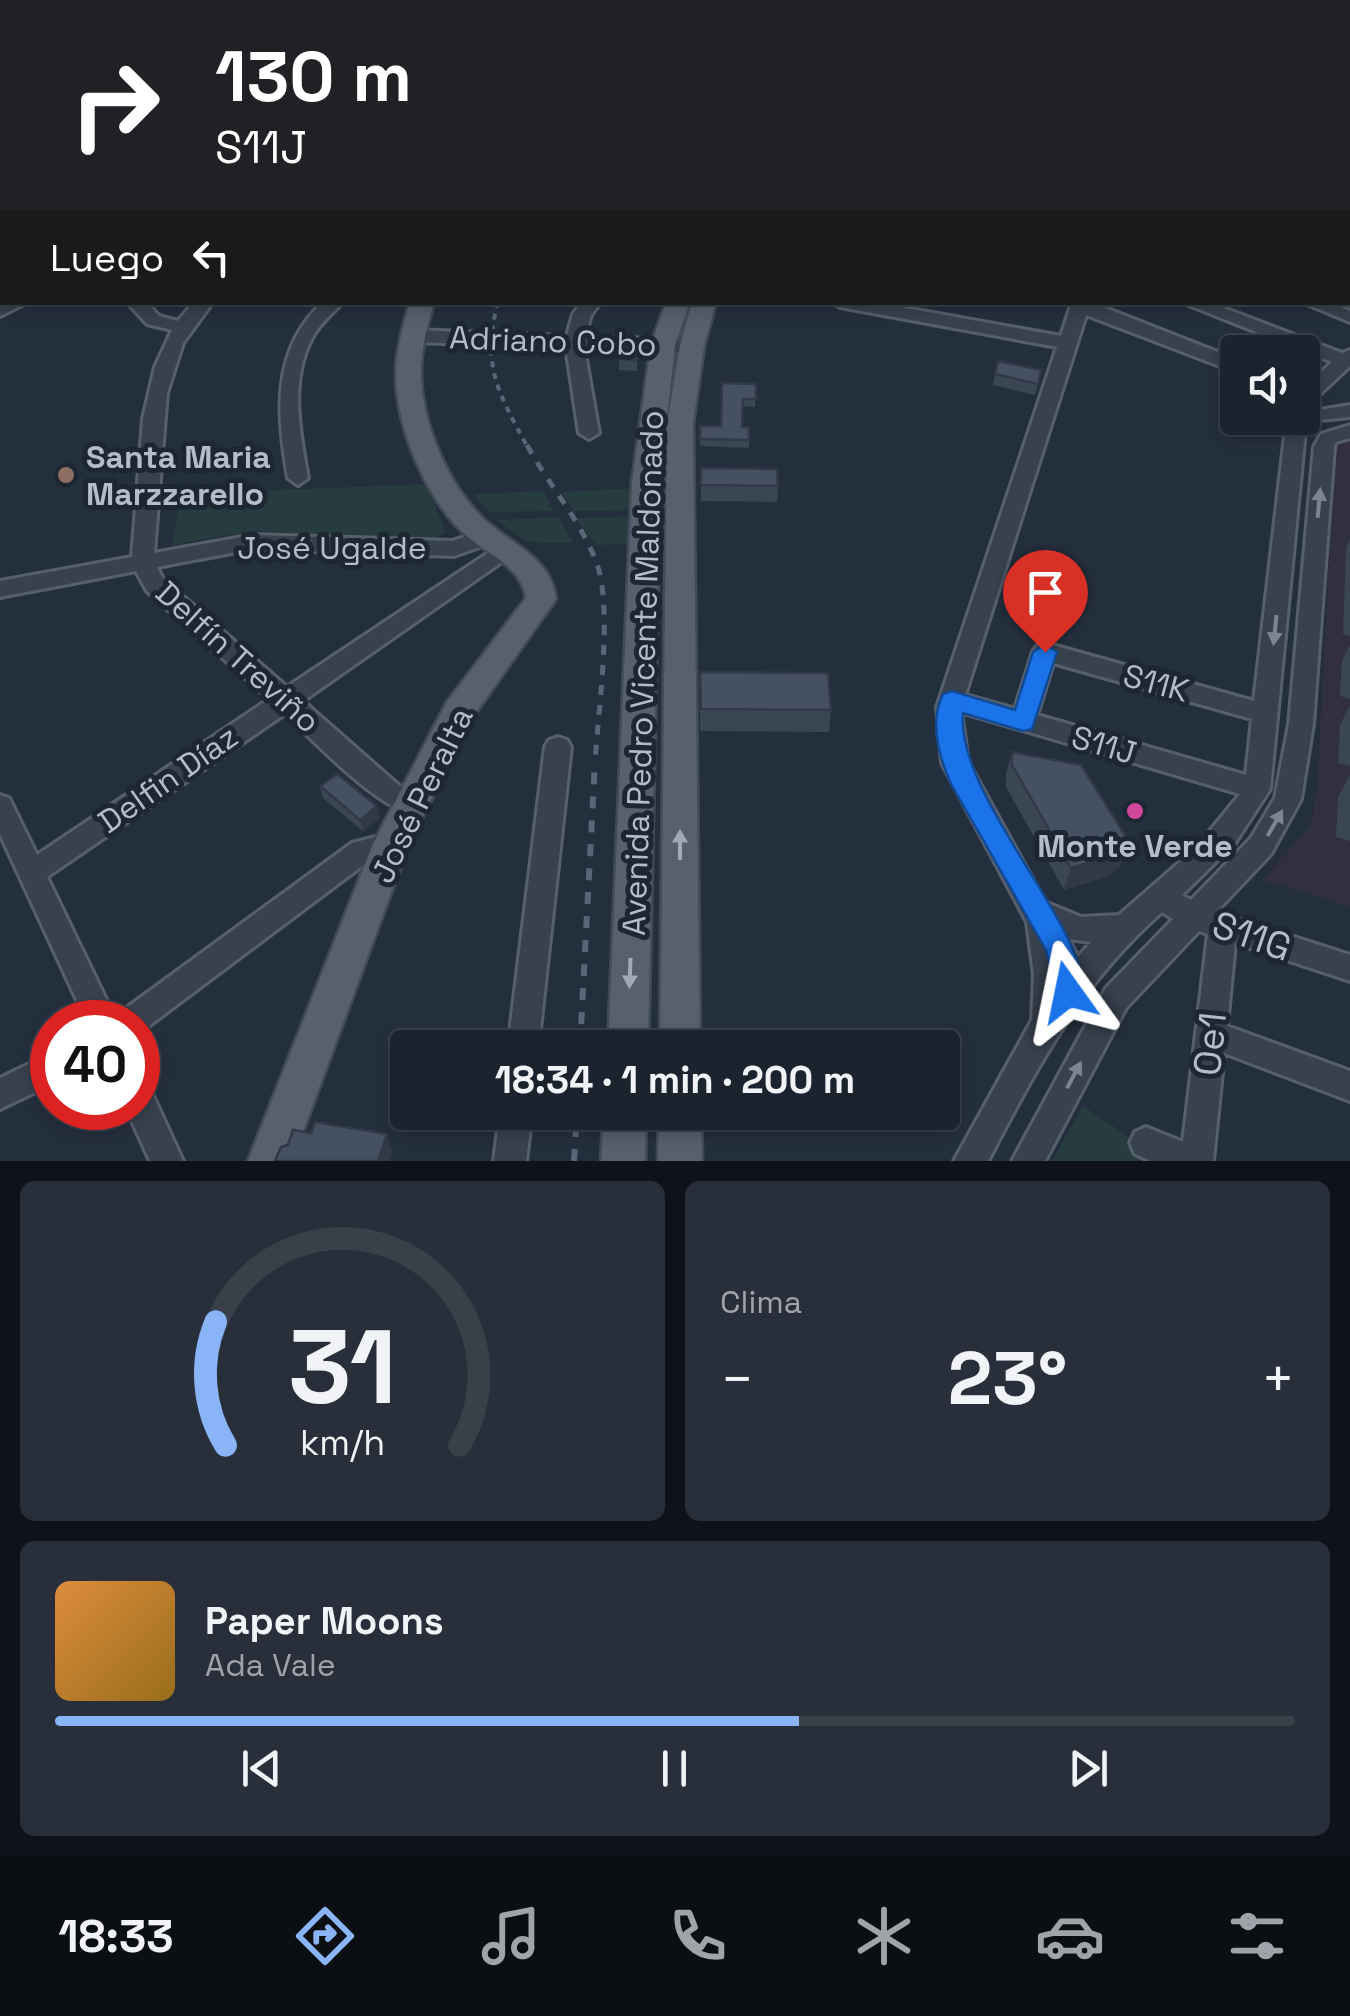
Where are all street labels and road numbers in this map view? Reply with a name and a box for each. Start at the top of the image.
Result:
street label: Adriano Cobo [449,317,657,365]
street label: Avenida Pedro Vicente Maldonado [614,410,672,936]
street label: José Ugalde [237,528,427,568]
street label: Delfín Treviño [147,573,329,741]
street label: S11K [1119,655,1193,711]
street label: José Peralta [362,701,482,889]
street label: Delfin Díaz [91,716,245,842]
street label: S11J [1067,717,1141,773]
street label: S11G [1206,900,1298,972]
street label: Oe1 [1183,1010,1237,1078]

